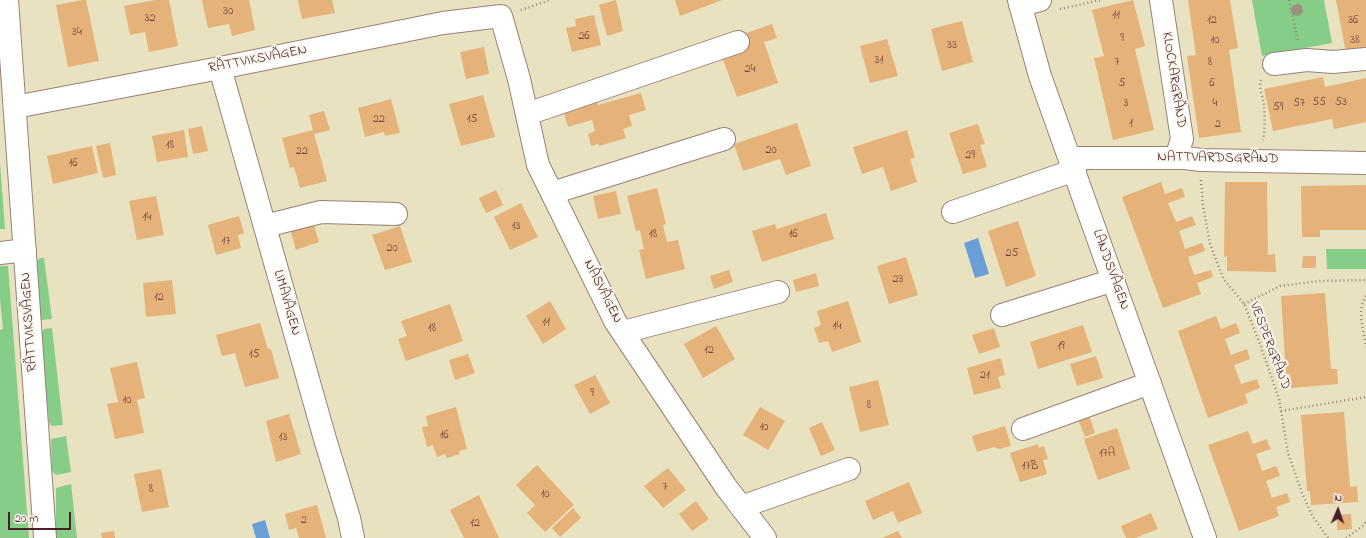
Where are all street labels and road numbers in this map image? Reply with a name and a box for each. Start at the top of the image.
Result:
street label: KLOCKARGRÄND [1157,31,1189,129]
street label: RÄTTVIKSVÄGEN [207,42,309,78]
street label: NATTVARDSGRÄND [1157,150,1279,168]
street label: LANDSVÄGEN [1088,227,1132,313]
street label: NÅSVÄGEN [579,257,625,327]
street label: LIMAVÄGEN [269,268,303,338]
street label: RÄTTVIKSVÄGEN [18,272,42,372]
street label: VESPERGRÄND [1245,300,1293,392]

